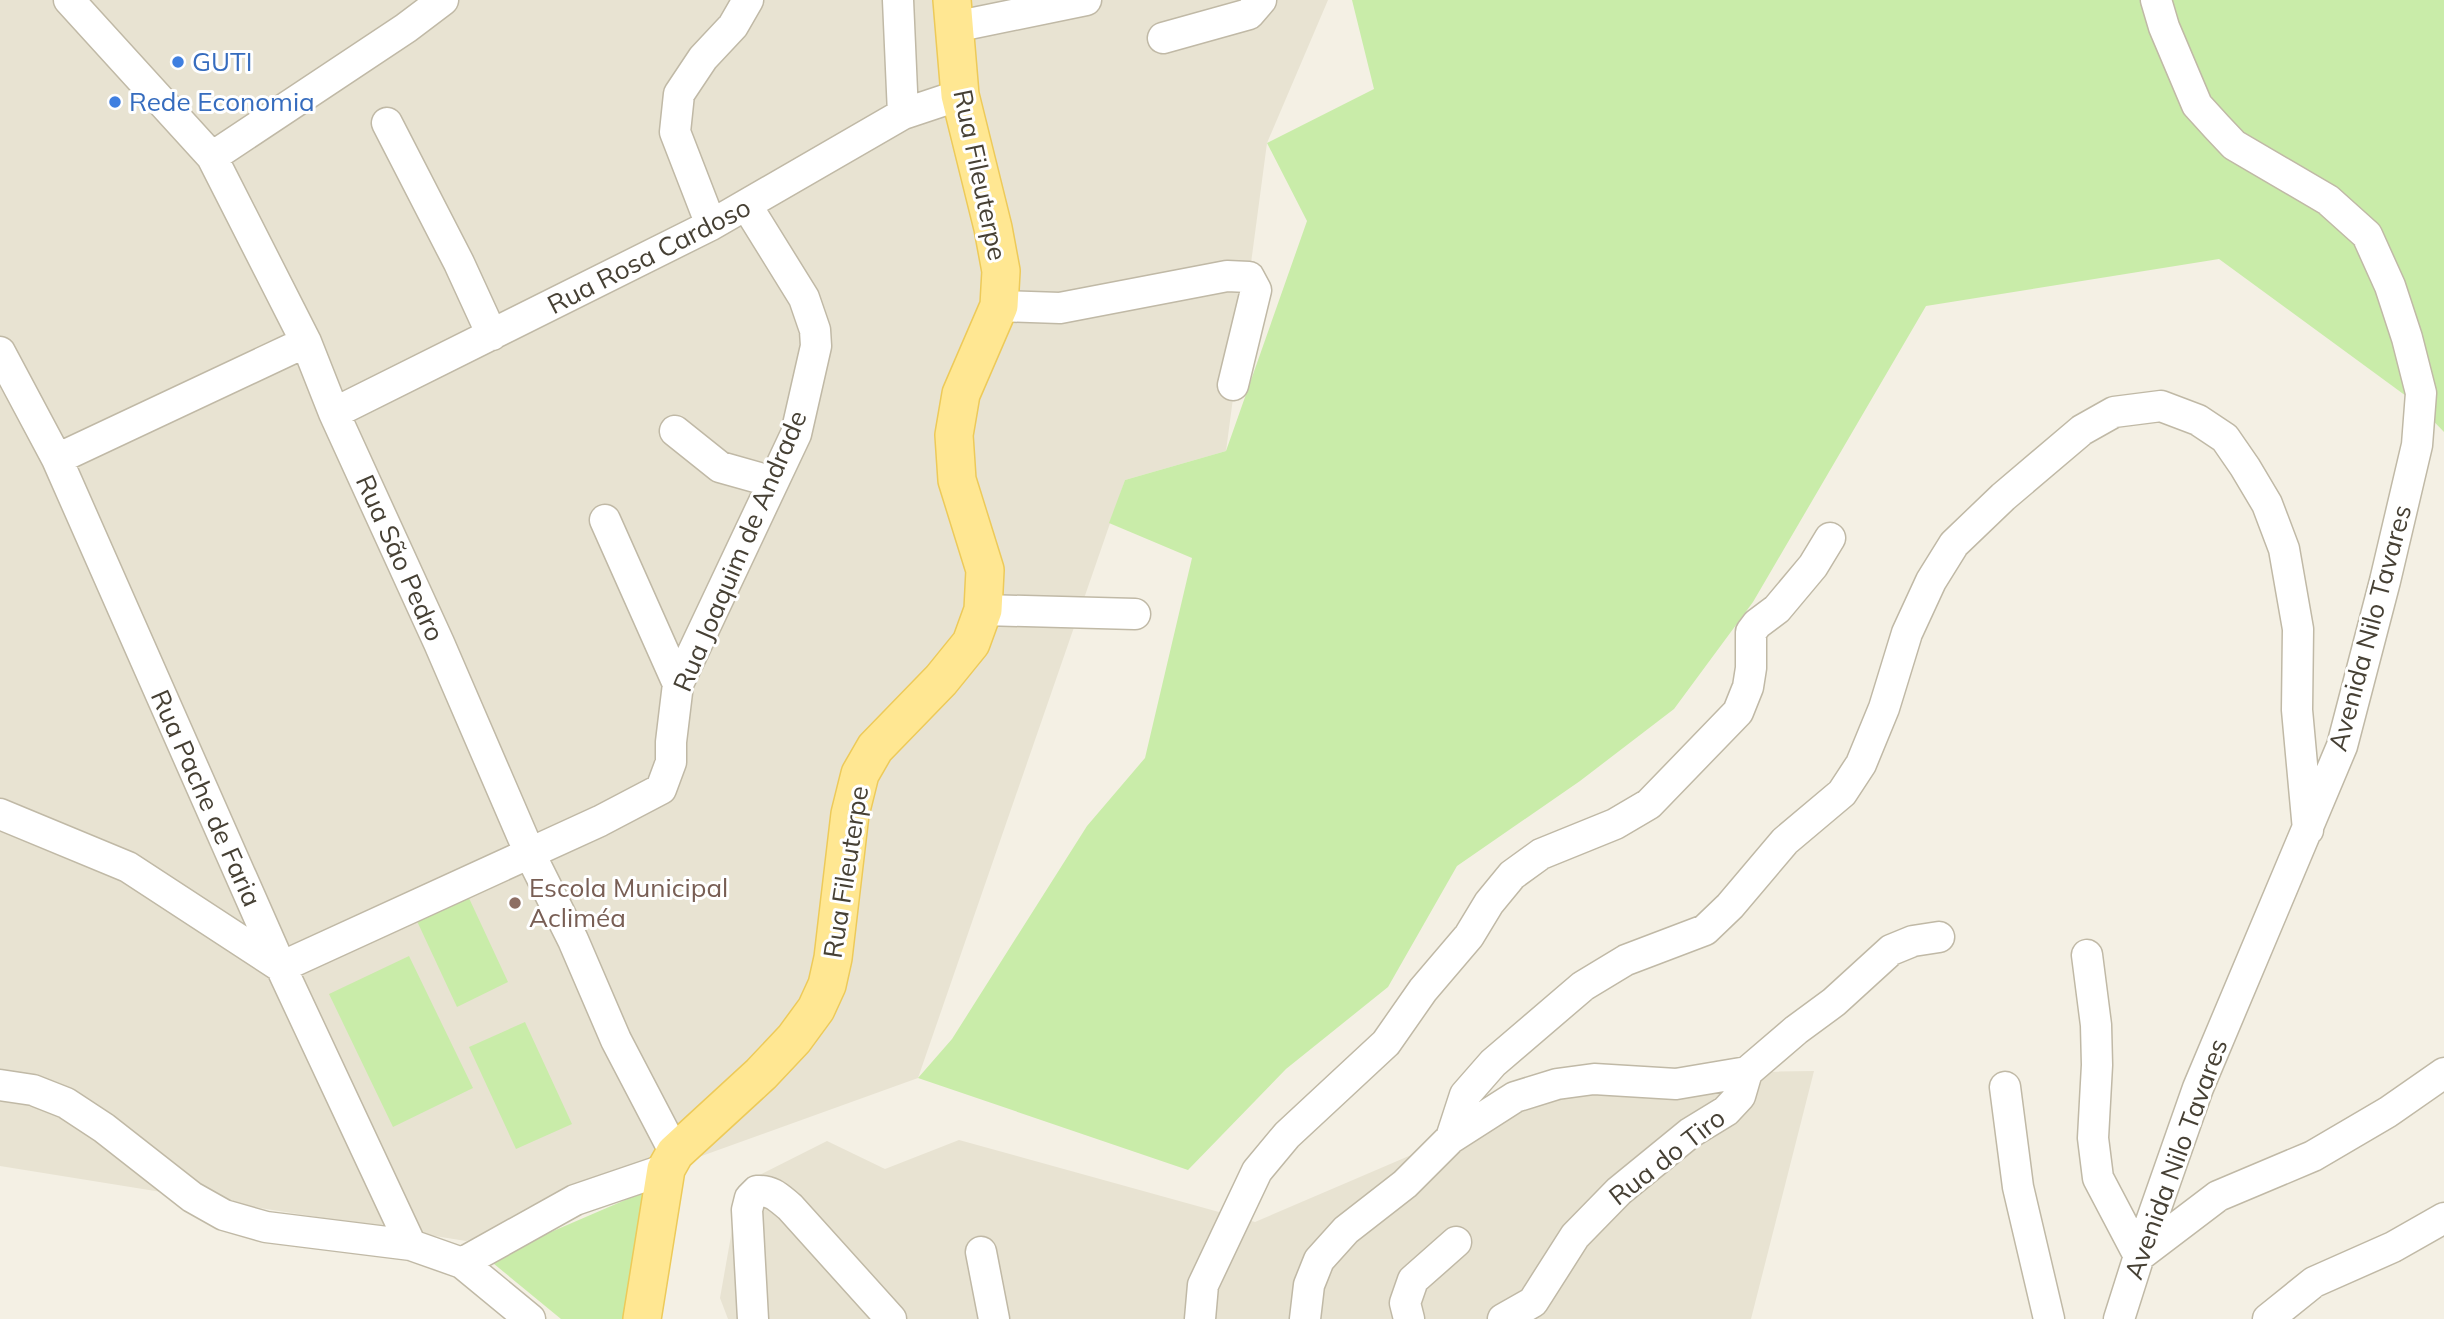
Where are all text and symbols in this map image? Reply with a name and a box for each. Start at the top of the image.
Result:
place label: GUTI [192,45,252,78]
marker: GUTI [170,54,186,70]
place label: Rede Economia [129,85,315,118]
street label: Rua Fileuterpe [946,86,1015,263]
marker: Rede Economia [107,94,123,110]
street label: Rua Rosa Cardoso [542,190,756,321]
street label: Rua Joaquim de Andrade [665,405,814,696]
street label: Rua São Pedro [349,469,452,646]
street label: Avenida Nilo Tavares [2321,501,2418,755]
street label: Rua Pache de Faria [144,684,269,911]
street label: Rua Fileuterpe [816,784,875,960]
place label: Escola Municipal Acliméa [529,871,728,934]
marker: Escola Municipal Acliméa [507,895,523,911]
street label: Avenida Nilo Tavares [2117,1034,2234,1284]
street label: Rua do Tiro [1602,1101,1731,1212]

